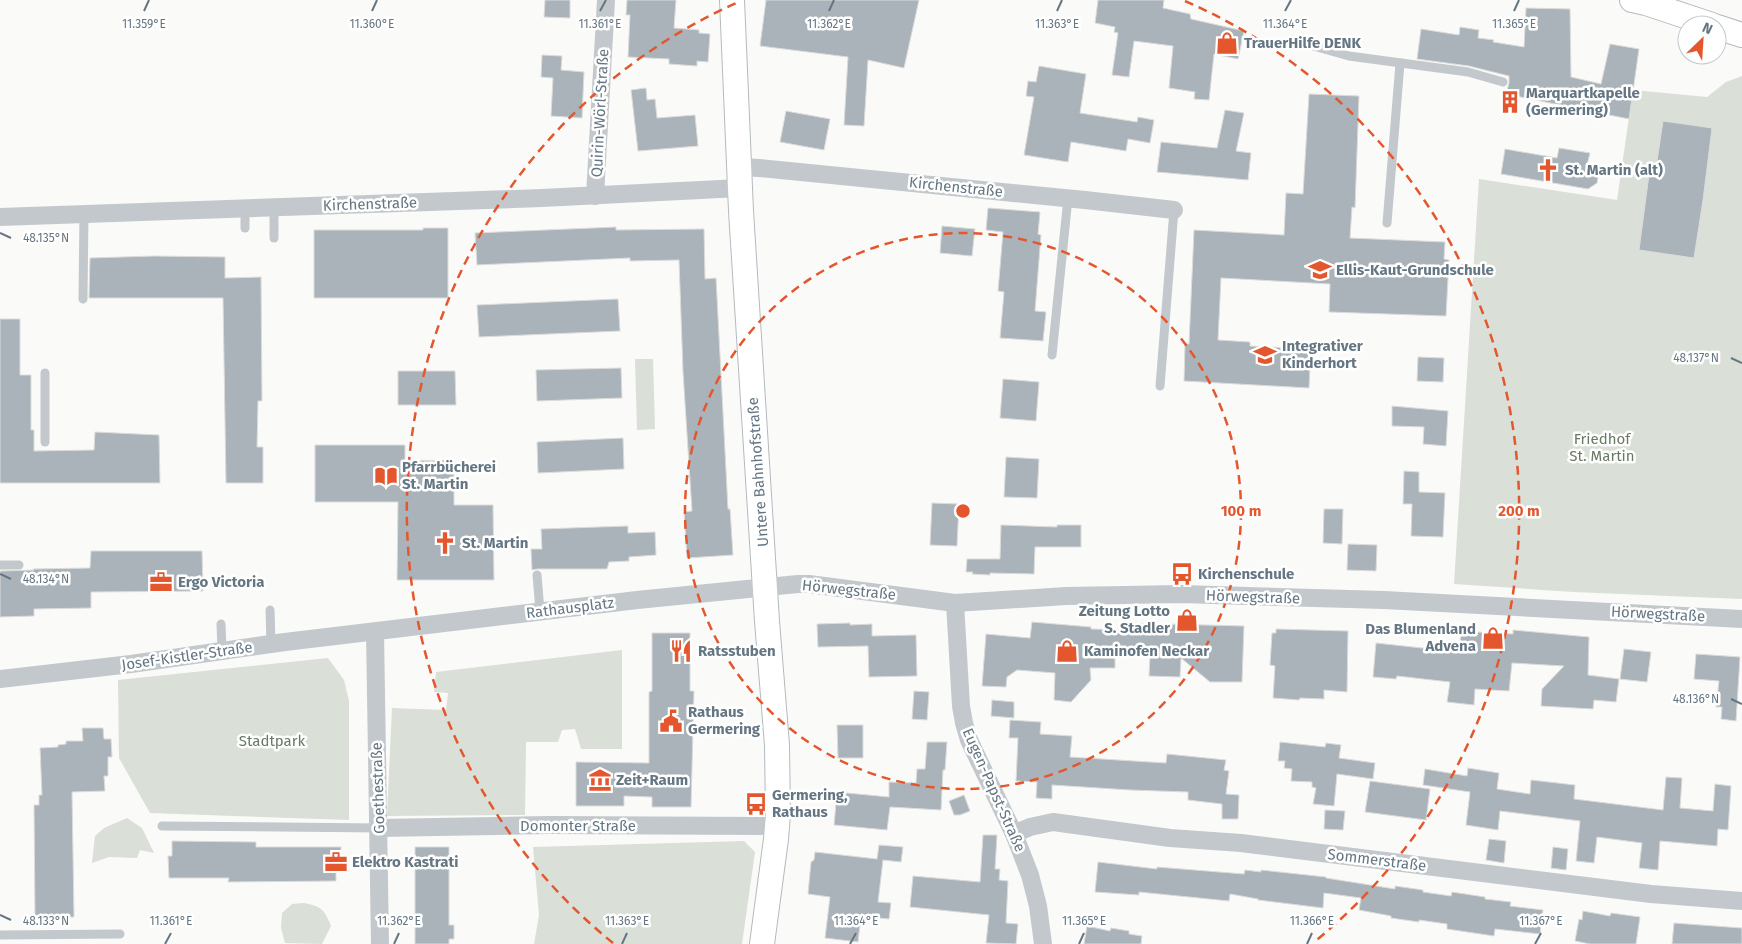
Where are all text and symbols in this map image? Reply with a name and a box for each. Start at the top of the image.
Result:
north arrow [1677,15,1727,65]
text: 11.359°E [122,17,166,31]
text: 11.360°E [350,17,395,31]
text: 11.361°E [579,17,621,31]
text: 11.362°E [807,17,851,31]
text: 11.363°E [1035,17,1079,31]
text: 11.364°E [1263,17,1307,31]
text: 11.365°E [1492,17,1536,31]
text: N [1699,19,1715,38]
shop icon: TrauerHilfe DENK [1214,30,1240,56]
place label: TrauerHilfe DENK [1244,34,1362,52]
street label: Quirin-Wörl-Straße [588,48,612,178]
place label: Marquartkapelle (Germering) [1526,84,1640,119]
building icon: Marquartkapelle (Germering) [1497,89,1523,115]
church icon: St. Martin (alt) [1535,157,1561,183]
place label: St. Martin (alt) [1565,161,1663,179]
street label: Kirchenstraße [908,173,1004,201]
street label: Kirchenstraße [323,193,417,215]
text: 48.135°N [23,231,69,245]
school or university icon: Ellis-Kaut-Grundschule [1307,257,1333,283]
place label: Ellis-Kaut-Grundschule [1336,261,1494,279]
place label: Integrativer Kinderhort [1282,337,1364,372]
school or university icon: Integrativer Kinderhort [1252,342,1278,368]
text: 48.137°N [1673,351,1719,365]
street label: Untere Bahnhofstraße [744,397,772,547]
park label: Friedhof St. Martin [1569,430,1635,465]
place label: Pfarrbücherei St. Martin [402,458,496,493]
library icon: Pfarrbücherei St. Martin [373,463,399,489]
centre of rings [954,502,972,520]
text: 100 m [1221,502,1261,520]
text: 200 m [1498,502,1540,520]
church icon: St. Martin [432,530,458,556]
place label: St. Martin [462,534,528,552]
bus stop icon: Kirchenschule [1169,561,1195,587]
place label: Kirchenschule [1198,565,1294,583]
office icon: Ergo Victoria [148,569,174,595]
text: 48.134°N [23,572,69,586]
place label: Ergo Victoria [178,573,265,591]
street label: Hörwegstraße [801,576,897,604]
street label: Hörwegstraße [1206,586,1300,608]
street label: Rathausplatz [525,594,615,622]
place label: Zeitung Lotto S. Stadler [1079,602,1171,637]
street label: Hörwegstraße [1610,603,1706,625]
shop icon: Zeitung Lotto S. Stadler [1174,607,1200,633]
place label: Das Blumenland Advena [1365,620,1476,655]
shop icon: Das Blumenland Advena [1480,625,1506,651]
street label: Josef-Kistler-Straße [120,638,254,674]
restaurant icon: Ratsstuben [668,638,694,664]
shop icon: Kaminofen Neckar [1054,638,1080,664]
place label: Ratsstuben [698,642,776,660]
place label: Kaminofen Neckar [1084,642,1210,660]
text: 48.136°N [1673,692,1719,706]
place label: Rathaus Germering [688,703,761,738]
public building icon: Rathaus Germering [658,708,684,734]
street label: Eugen-Papst-Straße [959,725,1029,855]
park label: Stadtpark [239,732,306,750]
street label: Goethestraße [367,742,389,834]
museum icon: Zeit+Raum [587,767,613,793]
place label: Zeit+Raum [616,771,688,789]
place label: Germering, Rathaus [772,786,848,821]
bus stop icon: Germering, Rathaus [743,791,769,817]
street label: Domonter Straße [520,817,636,835]
street label: Sommerstraße [1327,845,1427,875]
office icon: Elektro Kastrati [323,849,349,875]
place label: Elektro Kastrati [352,853,459,871]
text: 48.133°N [23,914,69,928]
text: 11.361°E [150,914,192,928]
text: 11.362°E [377,914,421,928]
text: 11.363°E [605,914,649,928]
text: 11.364°E [834,914,878,928]
text: 11.365°E [1062,914,1106,928]
text: 11.366°E [1290,914,1334,928]
text: 11.367°E [1519,914,1563,928]

